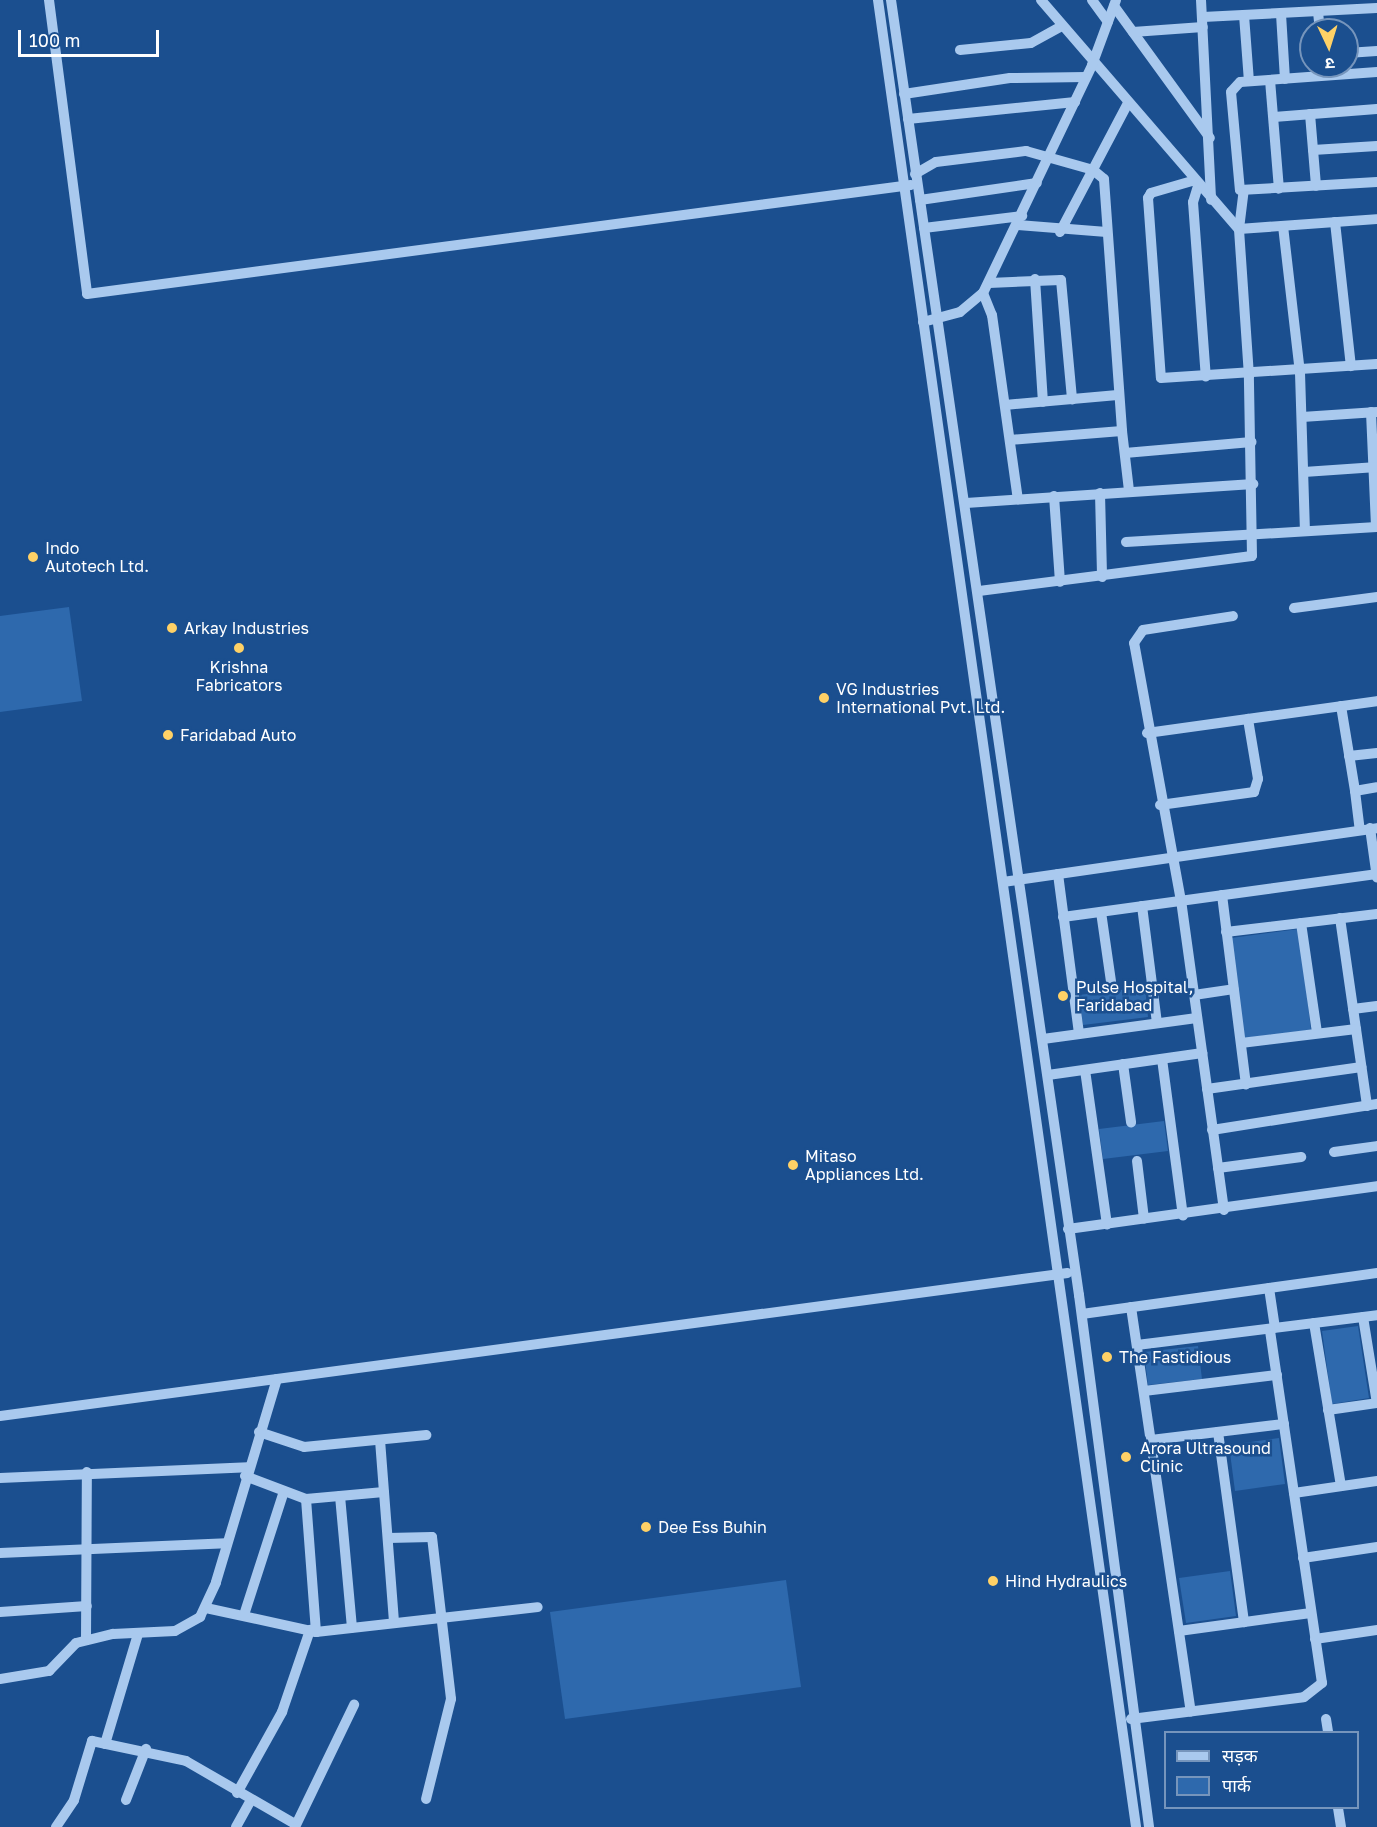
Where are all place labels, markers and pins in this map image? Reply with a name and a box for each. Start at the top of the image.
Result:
place label: Indo Autotech Ltd. [45,538,149,576]
marker: Indo Autotech Ltd. [26,550,40,564]
place label: Arkay Industries [184,618,309,638]
marker: Arkay Industries [165,621,179,635]
marker: Krishna Fabricators [232,641,246,655]
place label: Krishna Fabricators [196,657,282,695]
place label: VG Industries International Pvt. Ltd. [836,679,1005,717]
marker: VG Industries International Pvt. Ltd. [817,691,831,705]
place label: Faridabad Auto [180,725,296,745]
marker: Faridabad Auto [161,728,175,742]
place label: Pulse Hospital, Faridabad [1076,977,1194,1015]
marker: Pulse Hospital, Faridabad [1054,987,1072,1005]
place label: Mitaso Appliances Ltd. [805,1146,924,1184]
marker: Mitaso Appliances Ltd. [786,1158,800,1172]
place label: The Fastidious [1119,1347,1231,1367]
marker: The Fastidious [1100,1350,1114,1364]
place label: Arora Ultrasound Clinic [1140,1438,1271,1476]
marker: Arora Ultrasound Clinic [1117,1448,1135,1466]
place label: Dee Ess Buhin [658,1517,767,1537]
marker: Dee Ess Buhin [639,1520,653,1534]
place label: Hind Hydraulics [1005,1571,1127,1591]
marker: Hind Hydraulics [986,1574,1000,1588]

